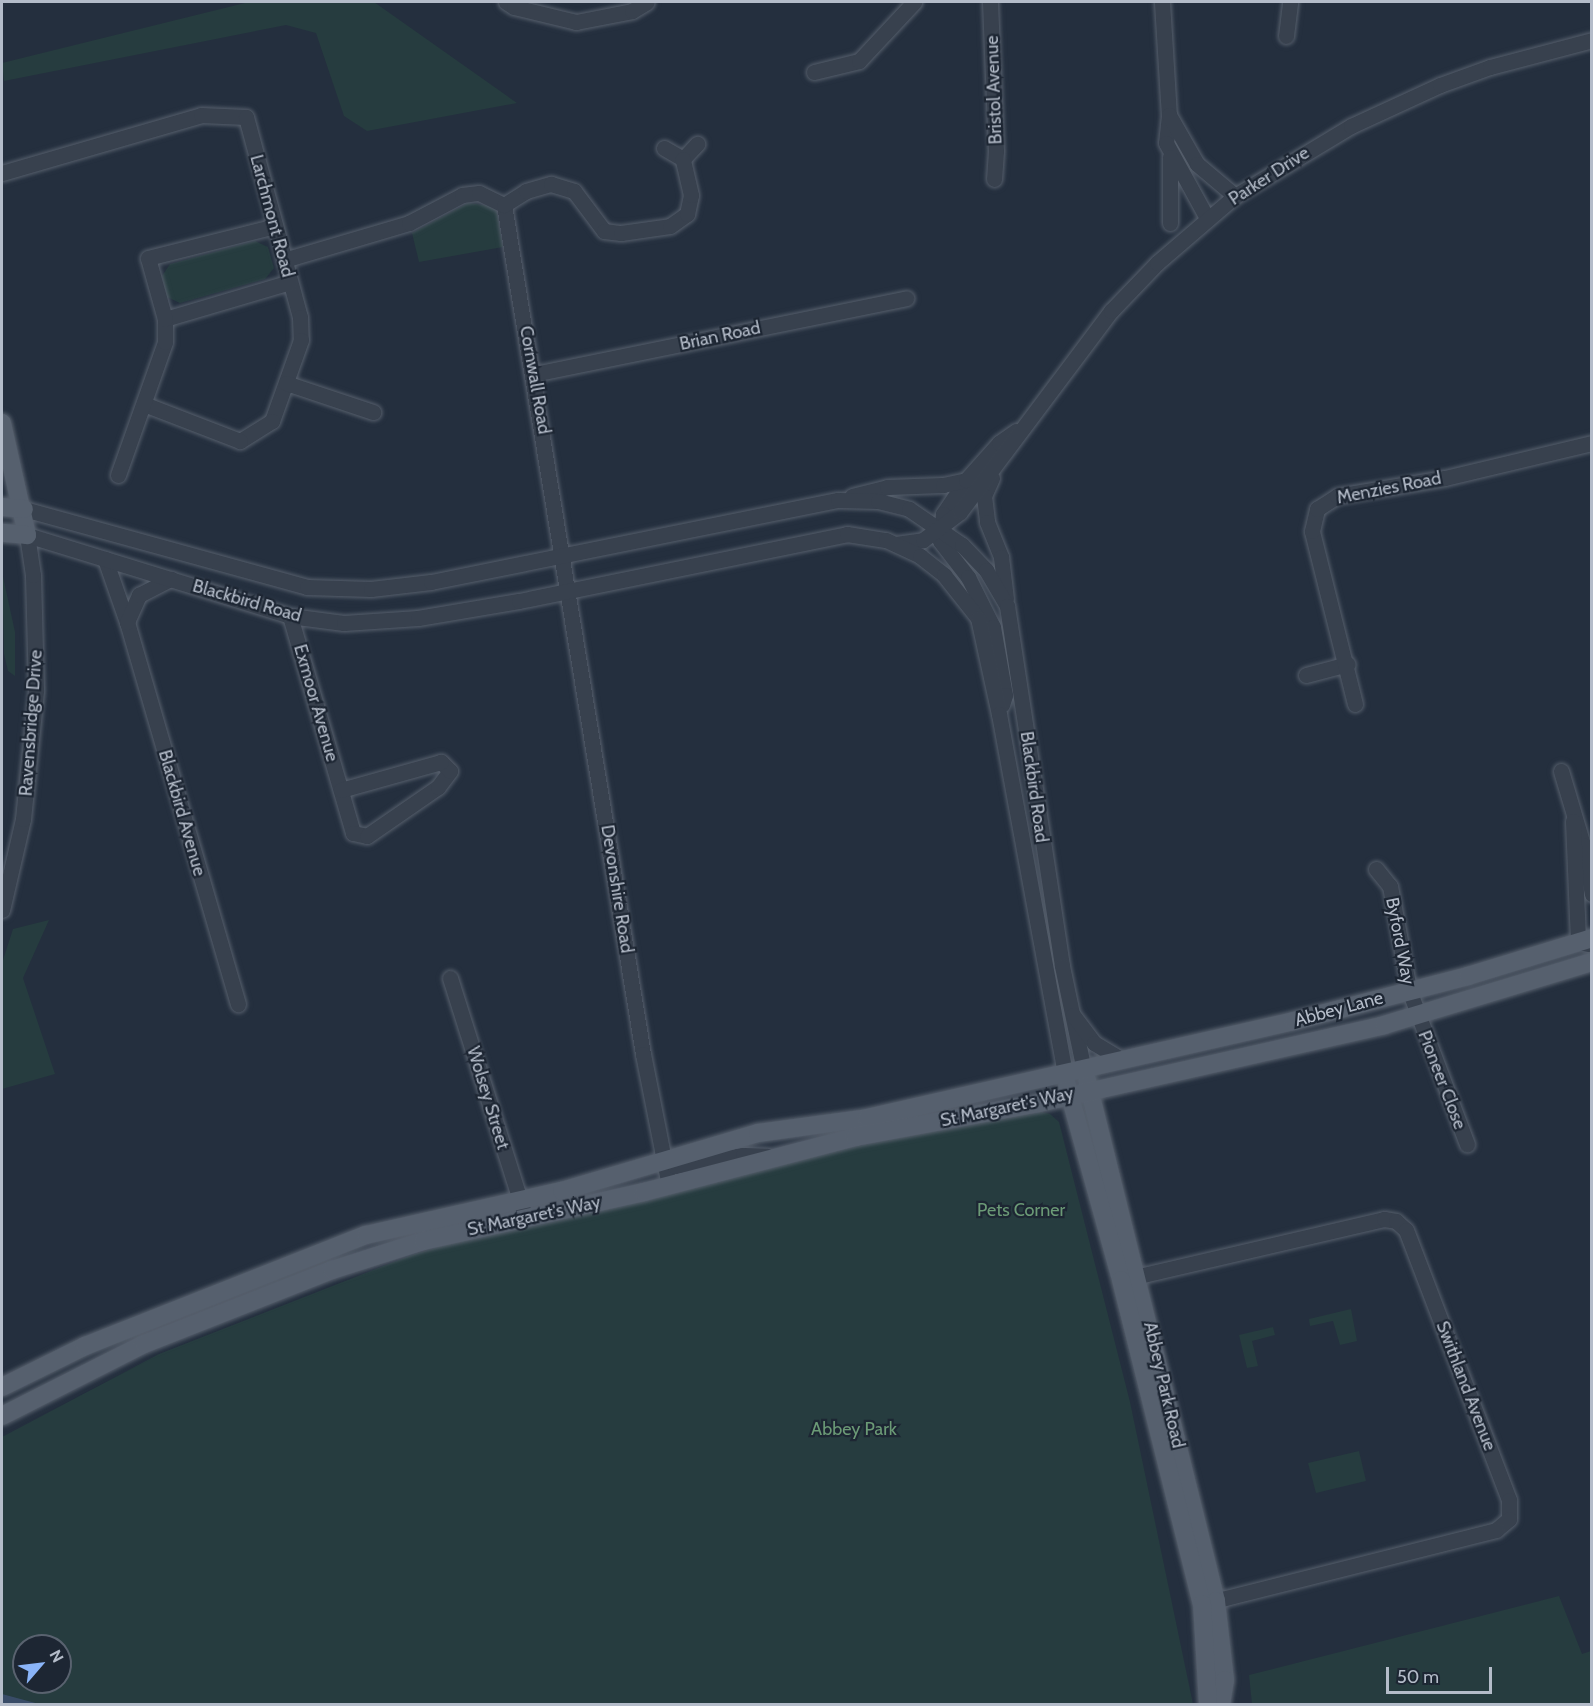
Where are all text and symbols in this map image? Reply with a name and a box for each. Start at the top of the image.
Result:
street label: Bristol Avenue [981,35,1007,145]
street label: Parker Drive [1225,142,1313,210]
street label: Larchmont Road [245,152,299,280]
street label: Brian Road [678,317,762,355]
street label: Cornwall Road [515,324,555,436]
street label: Menzies Road [1335,467,1443,509]
street label: Blackbird Road [190,575,304,627]
street label: Exmoor Avenue [289,642,343,764]
street label: Ravensbridge Drive [15,649,47,797]
street label: Blackbird Road [1016,730,1052,844]
street label: Blackbird Avenue [154,747,210,879]
street label: Devonshire Road [596,823,638,955]
street label: Byford Way [1381,896,1419,986]
street label: Abbey Lane [1293,987,1385,1031]
street label: Pioneer Close [1413,1028,1471,1132]
street label: Wolsey Street [462,1044,514,1152]
street label: St Margaret's Way [938,1082,1076,1132]
street label: St Margaret's Way [465,1191,603,1241]
park label: Pets Corner [977,1199,1065,1221]
street label: Swithland Avenue [1431,1318,1501,1454]
street label: Abbey Park Road [1139,1320,1189,1450]
park label: Abbey Park [811,1418,897,1440]
north arrow [12,1634,72,1694]
text: N [46,1647,68,1666]
scale bar [1389,1655,1496,1693]
text: 50 m [1397,1666,1439,1688]

